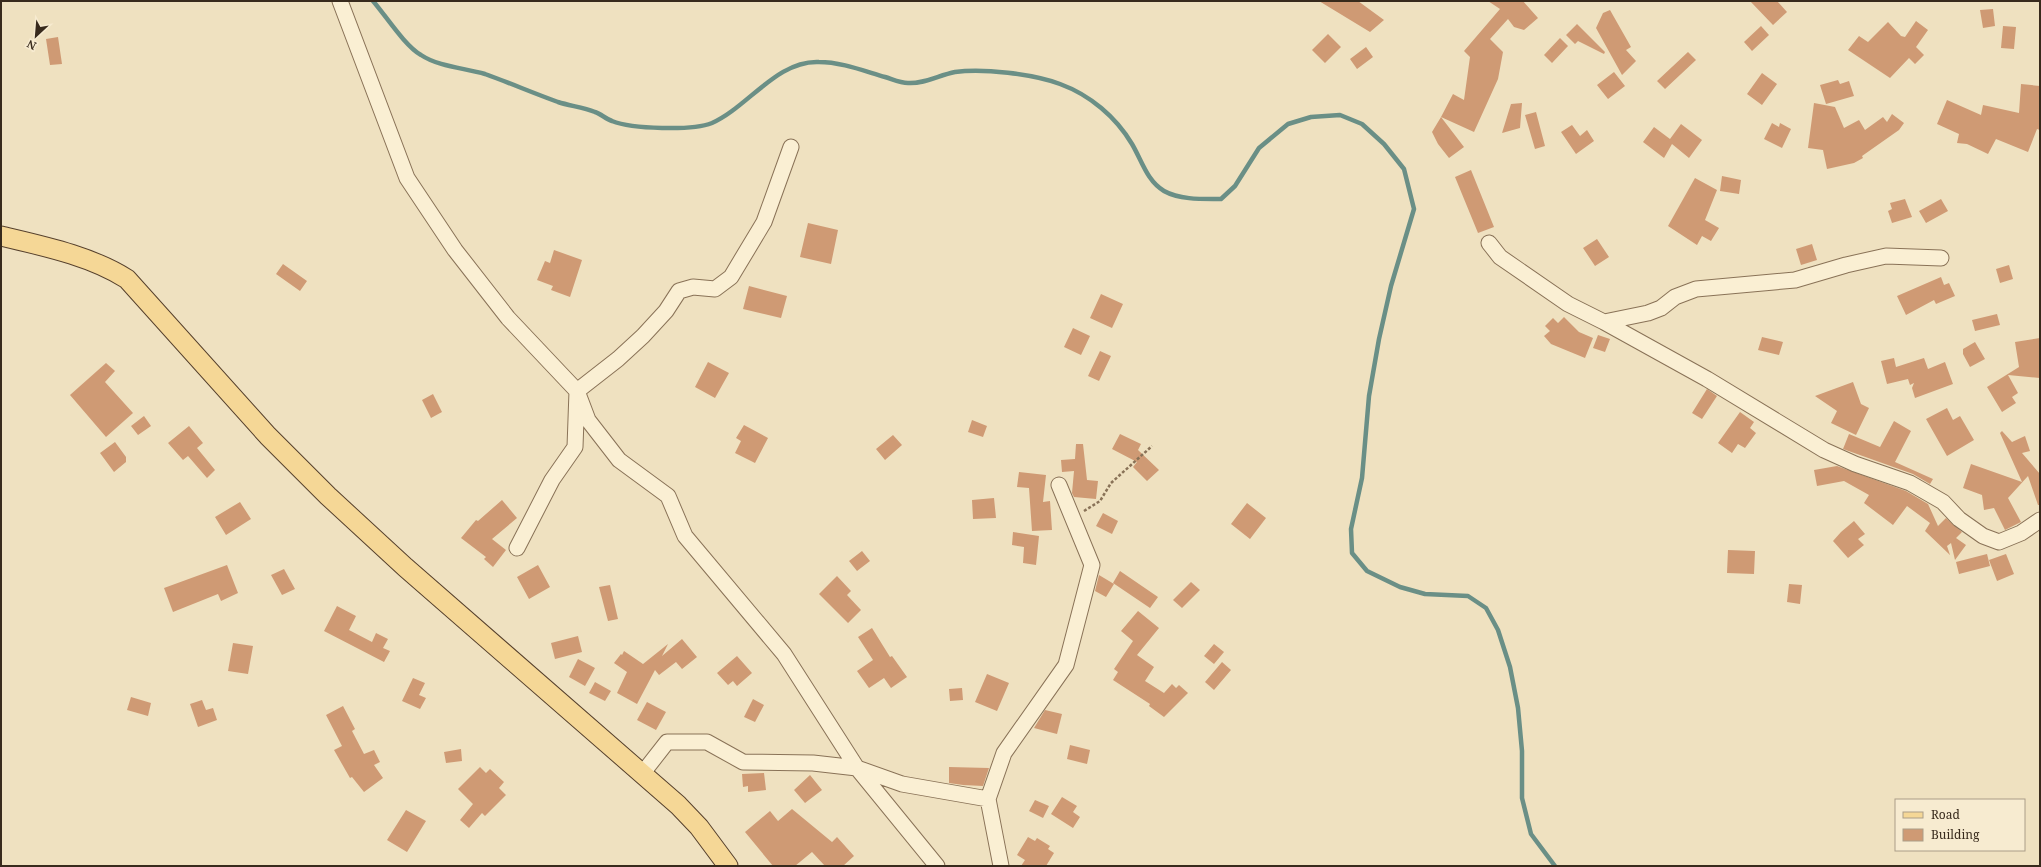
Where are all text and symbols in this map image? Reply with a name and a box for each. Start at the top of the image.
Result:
north arrow [16,16,56,56]
text: N [24,37,39,54]
legend [1895,799,2025,851]
text: Road [1931,806,1961,823]
text: Building [1931,826,1980,843]

